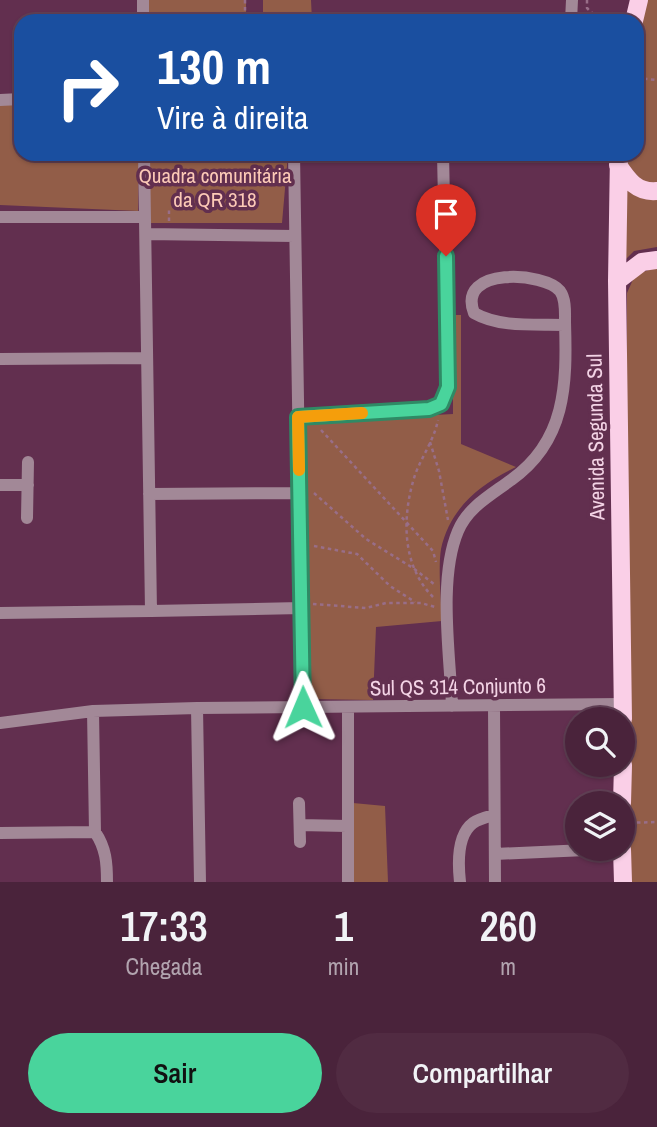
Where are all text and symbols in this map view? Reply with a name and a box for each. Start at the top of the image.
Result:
text: 130 m [157,33,271,99]
icon: right [42,42,133,133]
text: Vire à direita [157,96,308,139]
park label: Quadra comunitária da QR 318 [138,161,292,214]
pin [416,184,476,256]
icon: arrive [427,195,465,233]
street label: Avenida Segunda Sul [580,354,611,521]
position arrow [266,670,340,744]
street label: Sul QS 314 Conjunto 6 [370,670,546,703]
map controls [565,707,635,861]
button: search [565,707,635,777]
button: layers [565,791,635,861]
text: 17:33 [120,898,208,954]
text: 1 [334,898,353,954]
text: 260 [479,898,537,954]
text: Chegada [126,951,202,982]
text: min [328,951,359,982]
text: m [500,951,516,982]
button: Sair [28,1033,322,1113]
button: Compartilhar [336,1033,629,1113]

